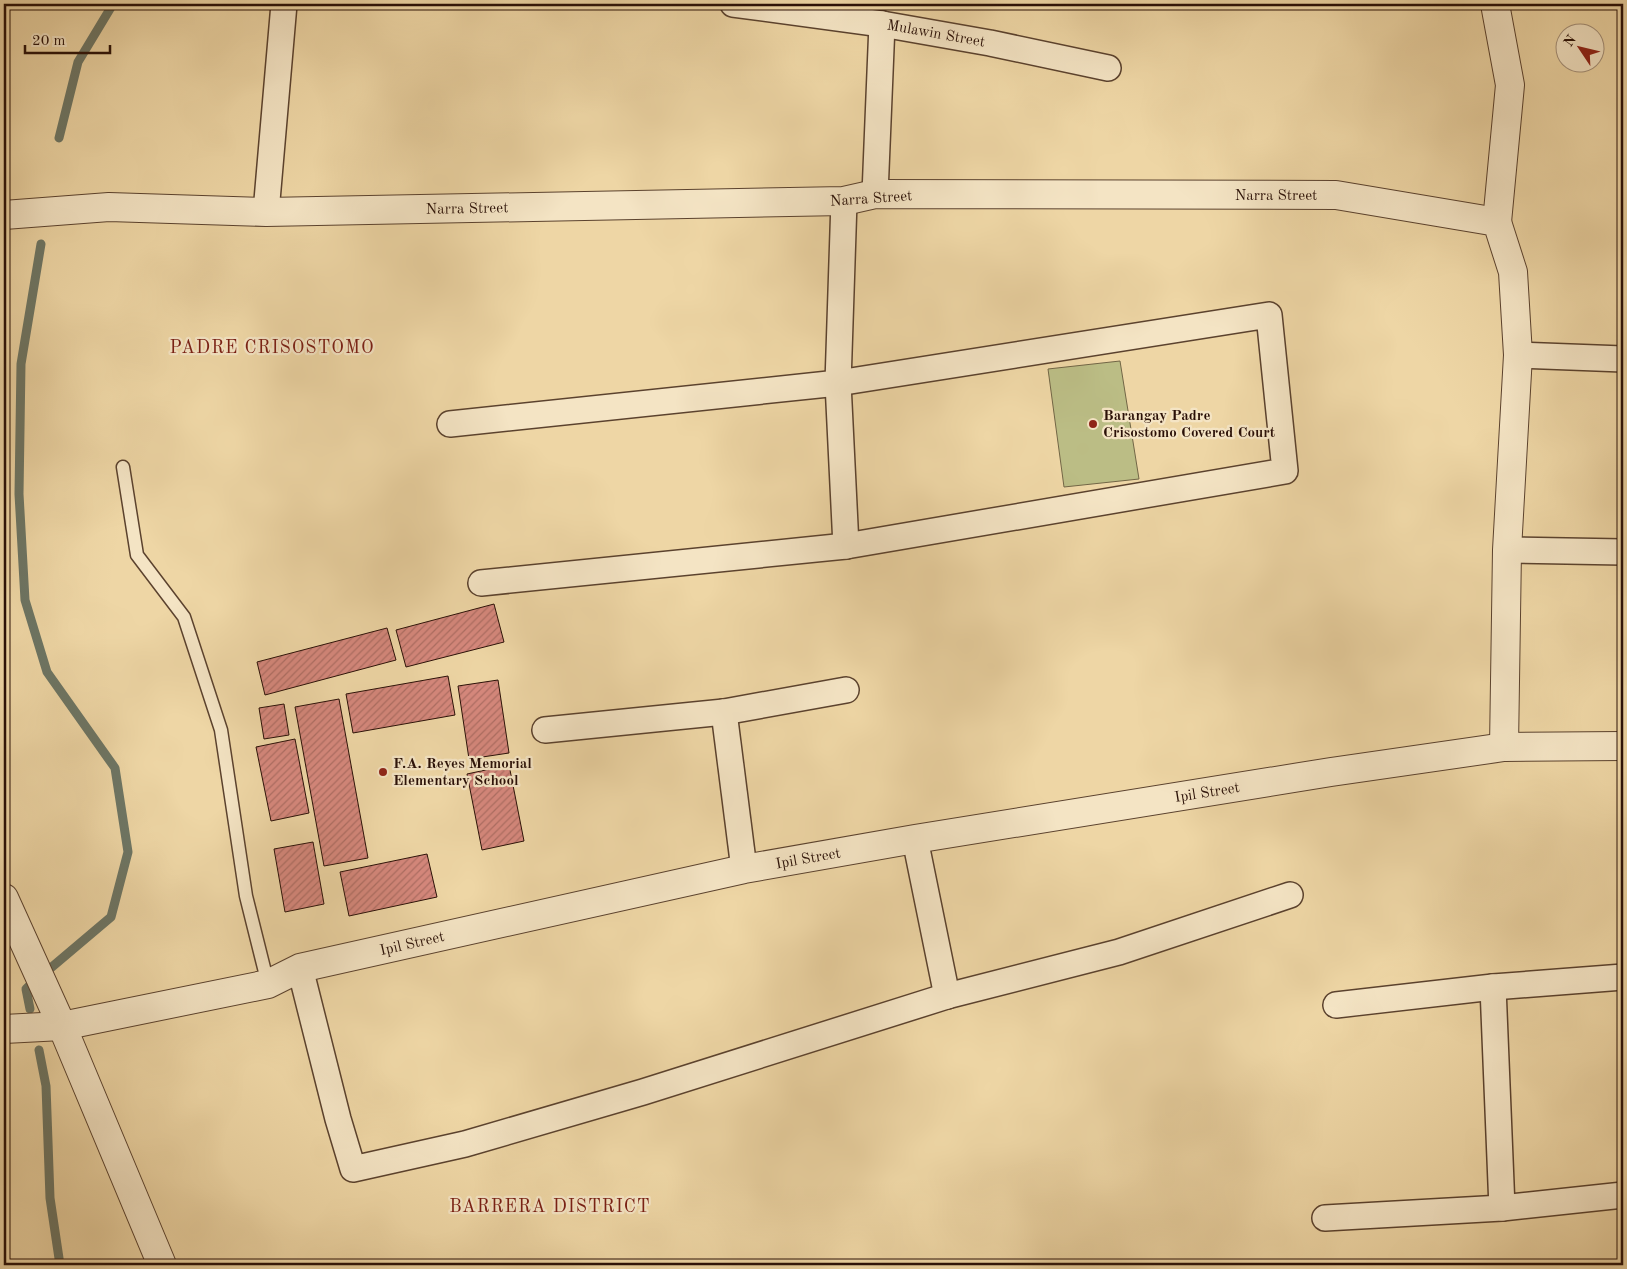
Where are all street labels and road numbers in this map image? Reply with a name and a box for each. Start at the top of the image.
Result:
street label: Mulawin Street [885,18,986,50]
street label: Narra Street [829,189,913,210]
street label: Narra Street [1235,189,1317,204]
street label: Narra Street [426,201,508,218]
street label: Ipil Street [1174,781,1241,806]
street label: Ipil Street [775,846,842,873]
street label: Ipil Street [379,930,446,959]

